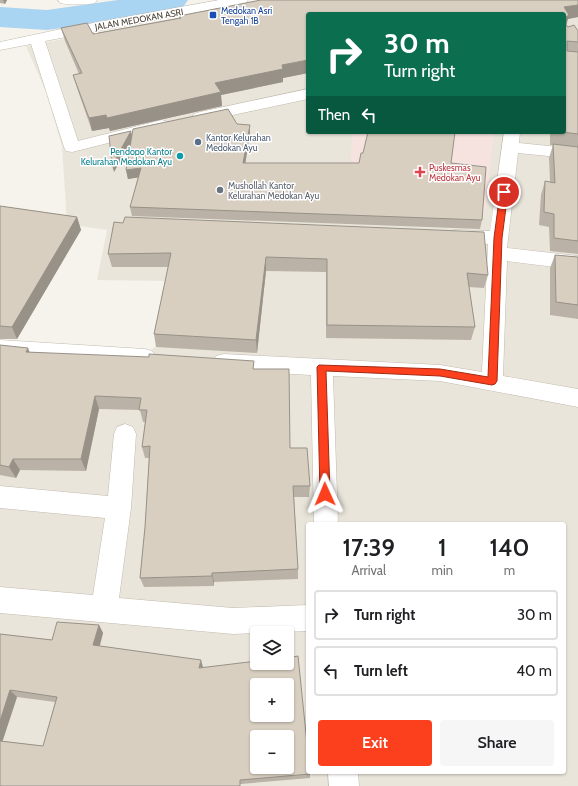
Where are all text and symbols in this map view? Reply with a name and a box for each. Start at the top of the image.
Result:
place label: Medokan Asri Tengah 1B [221,5,272,26]
street label: JALAN MEDOKAN ASRI [93,6,184,32]
marker: Medokan Asri Tengah 1B [208,10,218,20]
text: 30 m [384,26,450,60]
icon: right [318,28,370,80]
text: Turn right [384,60,455,82]
icon: left [358,104,380,126]
text: Then [318,106,350,124]
place label: Kantor Kelurahan Medokan Ayu [206,132,271,153]
marker: Kantor Kelurahan Medokan Ayu [193,137,203,147]
place label: Pendopo Kantor Kelurahan Medokan Ayu [81,146,172,167]
marker: Pendopo Kantor Kelurahan Medokan Ayu [175,151,185,161]
place label: Puskesmas Medokan Ayu [429,162,481,183]
marker: Puskesmas Medokan Ayu [414,166,426,178]
pin [487,175,521,209]
place label: Mushollah Kantor Kelurahan Medokan Ayu [228,180,319,201]
icon: arrive [493,181,515,203]
marker: Mushollah Kantor Kelurahan Medokan Ayu [215,185,225,195]
position arrow [304,473,346,515]
text: 17:39 [343,533,395,562]
text: 1 [438,533,446,562]
text: 140 [490,533,529,562]
text: Arrival [351,562,386,578]
text: min [432,562,453,578]
text: m [504,562,515,578]
icon: right [320,604,342,626]
text: Turn right [354,606,415,624]
text: 30 m [517,606,552,624]
map controls [250,626,294,774]
button: layers [250,626,294,670]
icon: left [320,660,342,682]
text: Turn left [354,662,408,680]
text: 40 m [516,662,552,680]
button: + [250,678,294,722]
button: Exit [318,720,432,766]
button: Share [440,720,554,766]
button: − [250,730,294,774]

